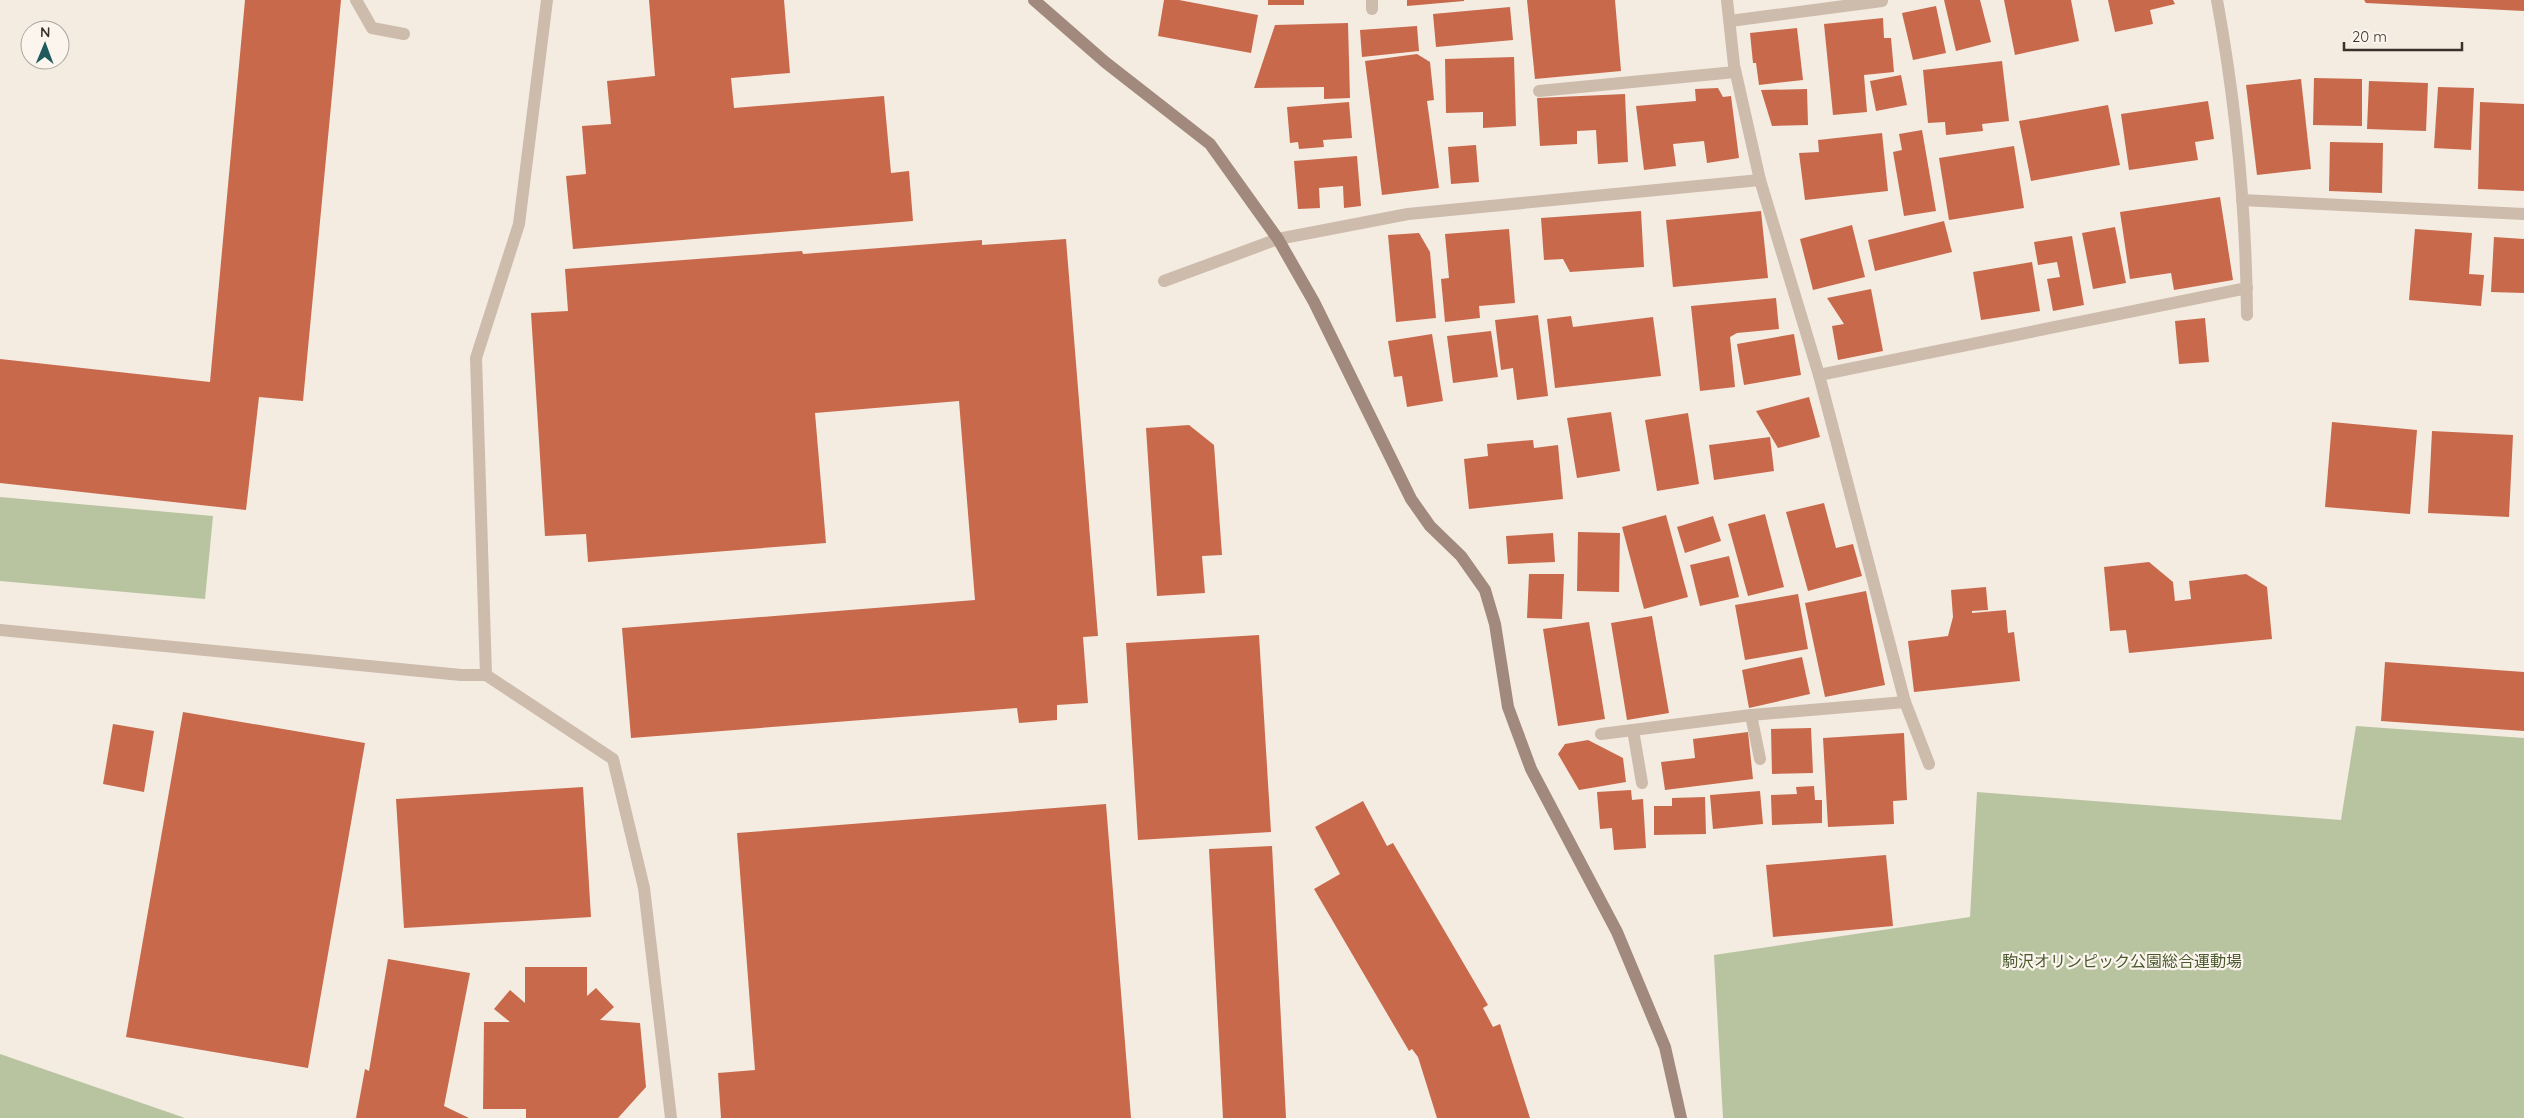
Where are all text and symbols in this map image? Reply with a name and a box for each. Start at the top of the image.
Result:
north arrow [20,20,70,70]
scale bar [2344,20,2462,52]
text: N [40,23,51,41]
text: 20 m [2352,27,2387,46]
park label: 駒沢オリンピック公園総合運動場 [2002,951,2242,971]

